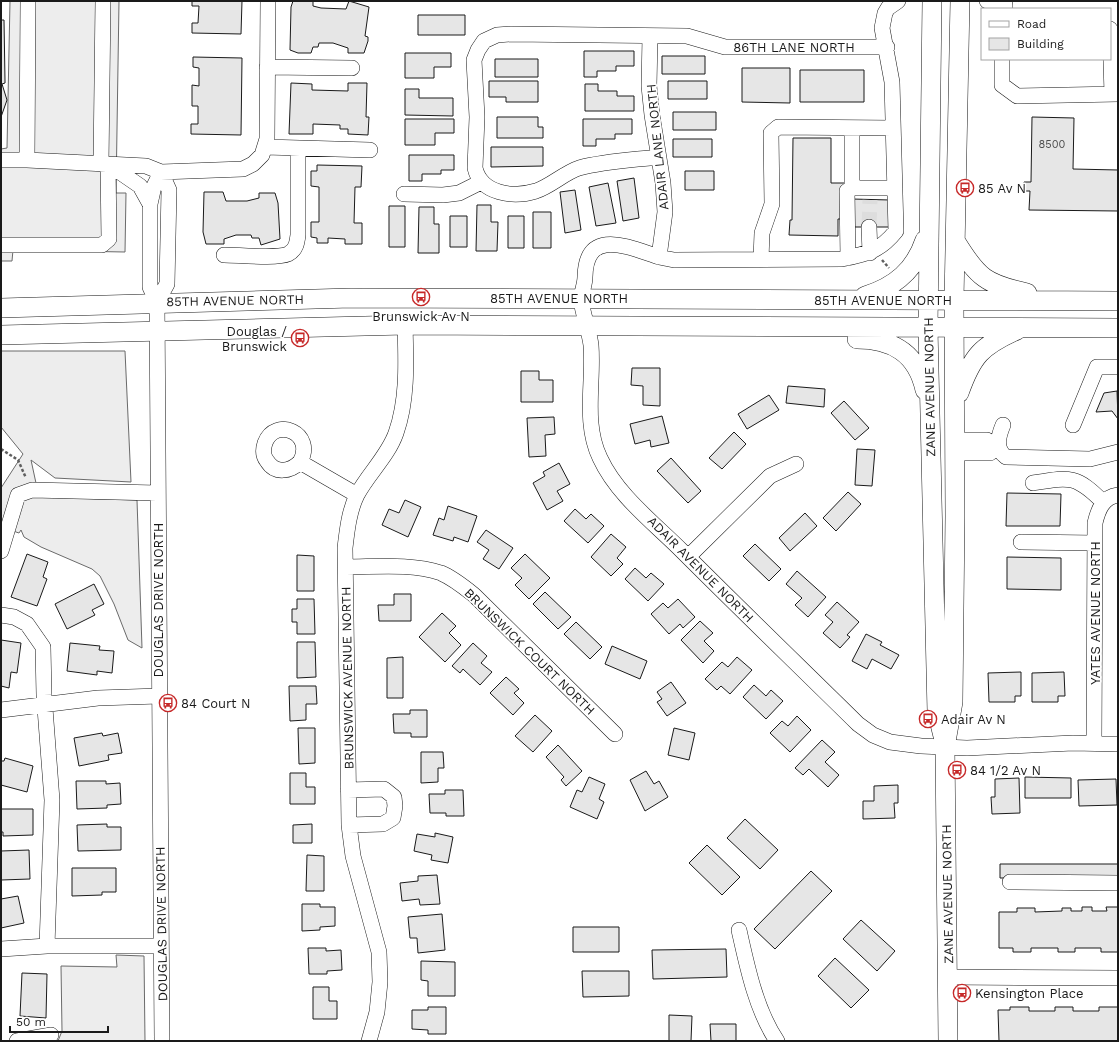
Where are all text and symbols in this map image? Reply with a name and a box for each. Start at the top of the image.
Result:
legend [981,8,1111,60]
text: Road [1017,17,1046,31]
text: Building [1017,37,1064,51]
street label: 86TH LANE NORTH [733,40,855,55]
street label: ADAIR LANE NORTH [643,83,672,211]
house number: 8500 [1039,138,1066,151]
bus stop icon: 85 Av N [955,178,975,198]
place label: 85 Av N [978,181,1026,196]
bus stop icon: Brunswick Av N [411,287,431,307]
street label: 85TH AVENUE NORTH [490,291,628,306]
street label: 85TH AVENUE NORTH [166,292,304,309]
street label: 85TH AVENUE NORTH [814,293,952,308]
place label: Brunswick Av N [372,309,470,324]
street label: ZANE AVENUE NORTH [921,317,938,457]
place label: Douglas / Brunswick [222,324,288,354]
bus stop icon: Douglas / Brunswick [290,328,310,348]
street label: ADAIR AVENUE NORTH [645,513,757,625]
street label: DOUGLAS DRIVE NORTH [151,523,166,677]
street label: YATES AVENUE NORTH [1088,541,1103,685]
street label: BRUNSWICK COURT NORTH [461,585,598,718]
street label: BRUNSWICK AVENUE NORTH [338,587,357,769]
bus stop icon: 84 Court N [158,693,178,713]
place label: 84 Court N [181,696,250,711]
bus stop icon: Adair Av N [918,709,938,729]
place label: Adair Av N [941,712,1006,727]
bus stop icon: 84 1/2 Av N [947,760,967,780]
place label: 84 1/2 Av N [970,763,1041,778]
street label: ZANE AVENUE NORTH [939,824,956,964]
street label: DOUGLAS DRIVE NORTH [153,846,170,1002]
bus stop icon: Kensington Place [952,983,972,1003]
place label: Kensington Place [975,986,1084,1001]
scale bar [10,1008,108,1034]
text: 50 m [16,1015,46,1029]

